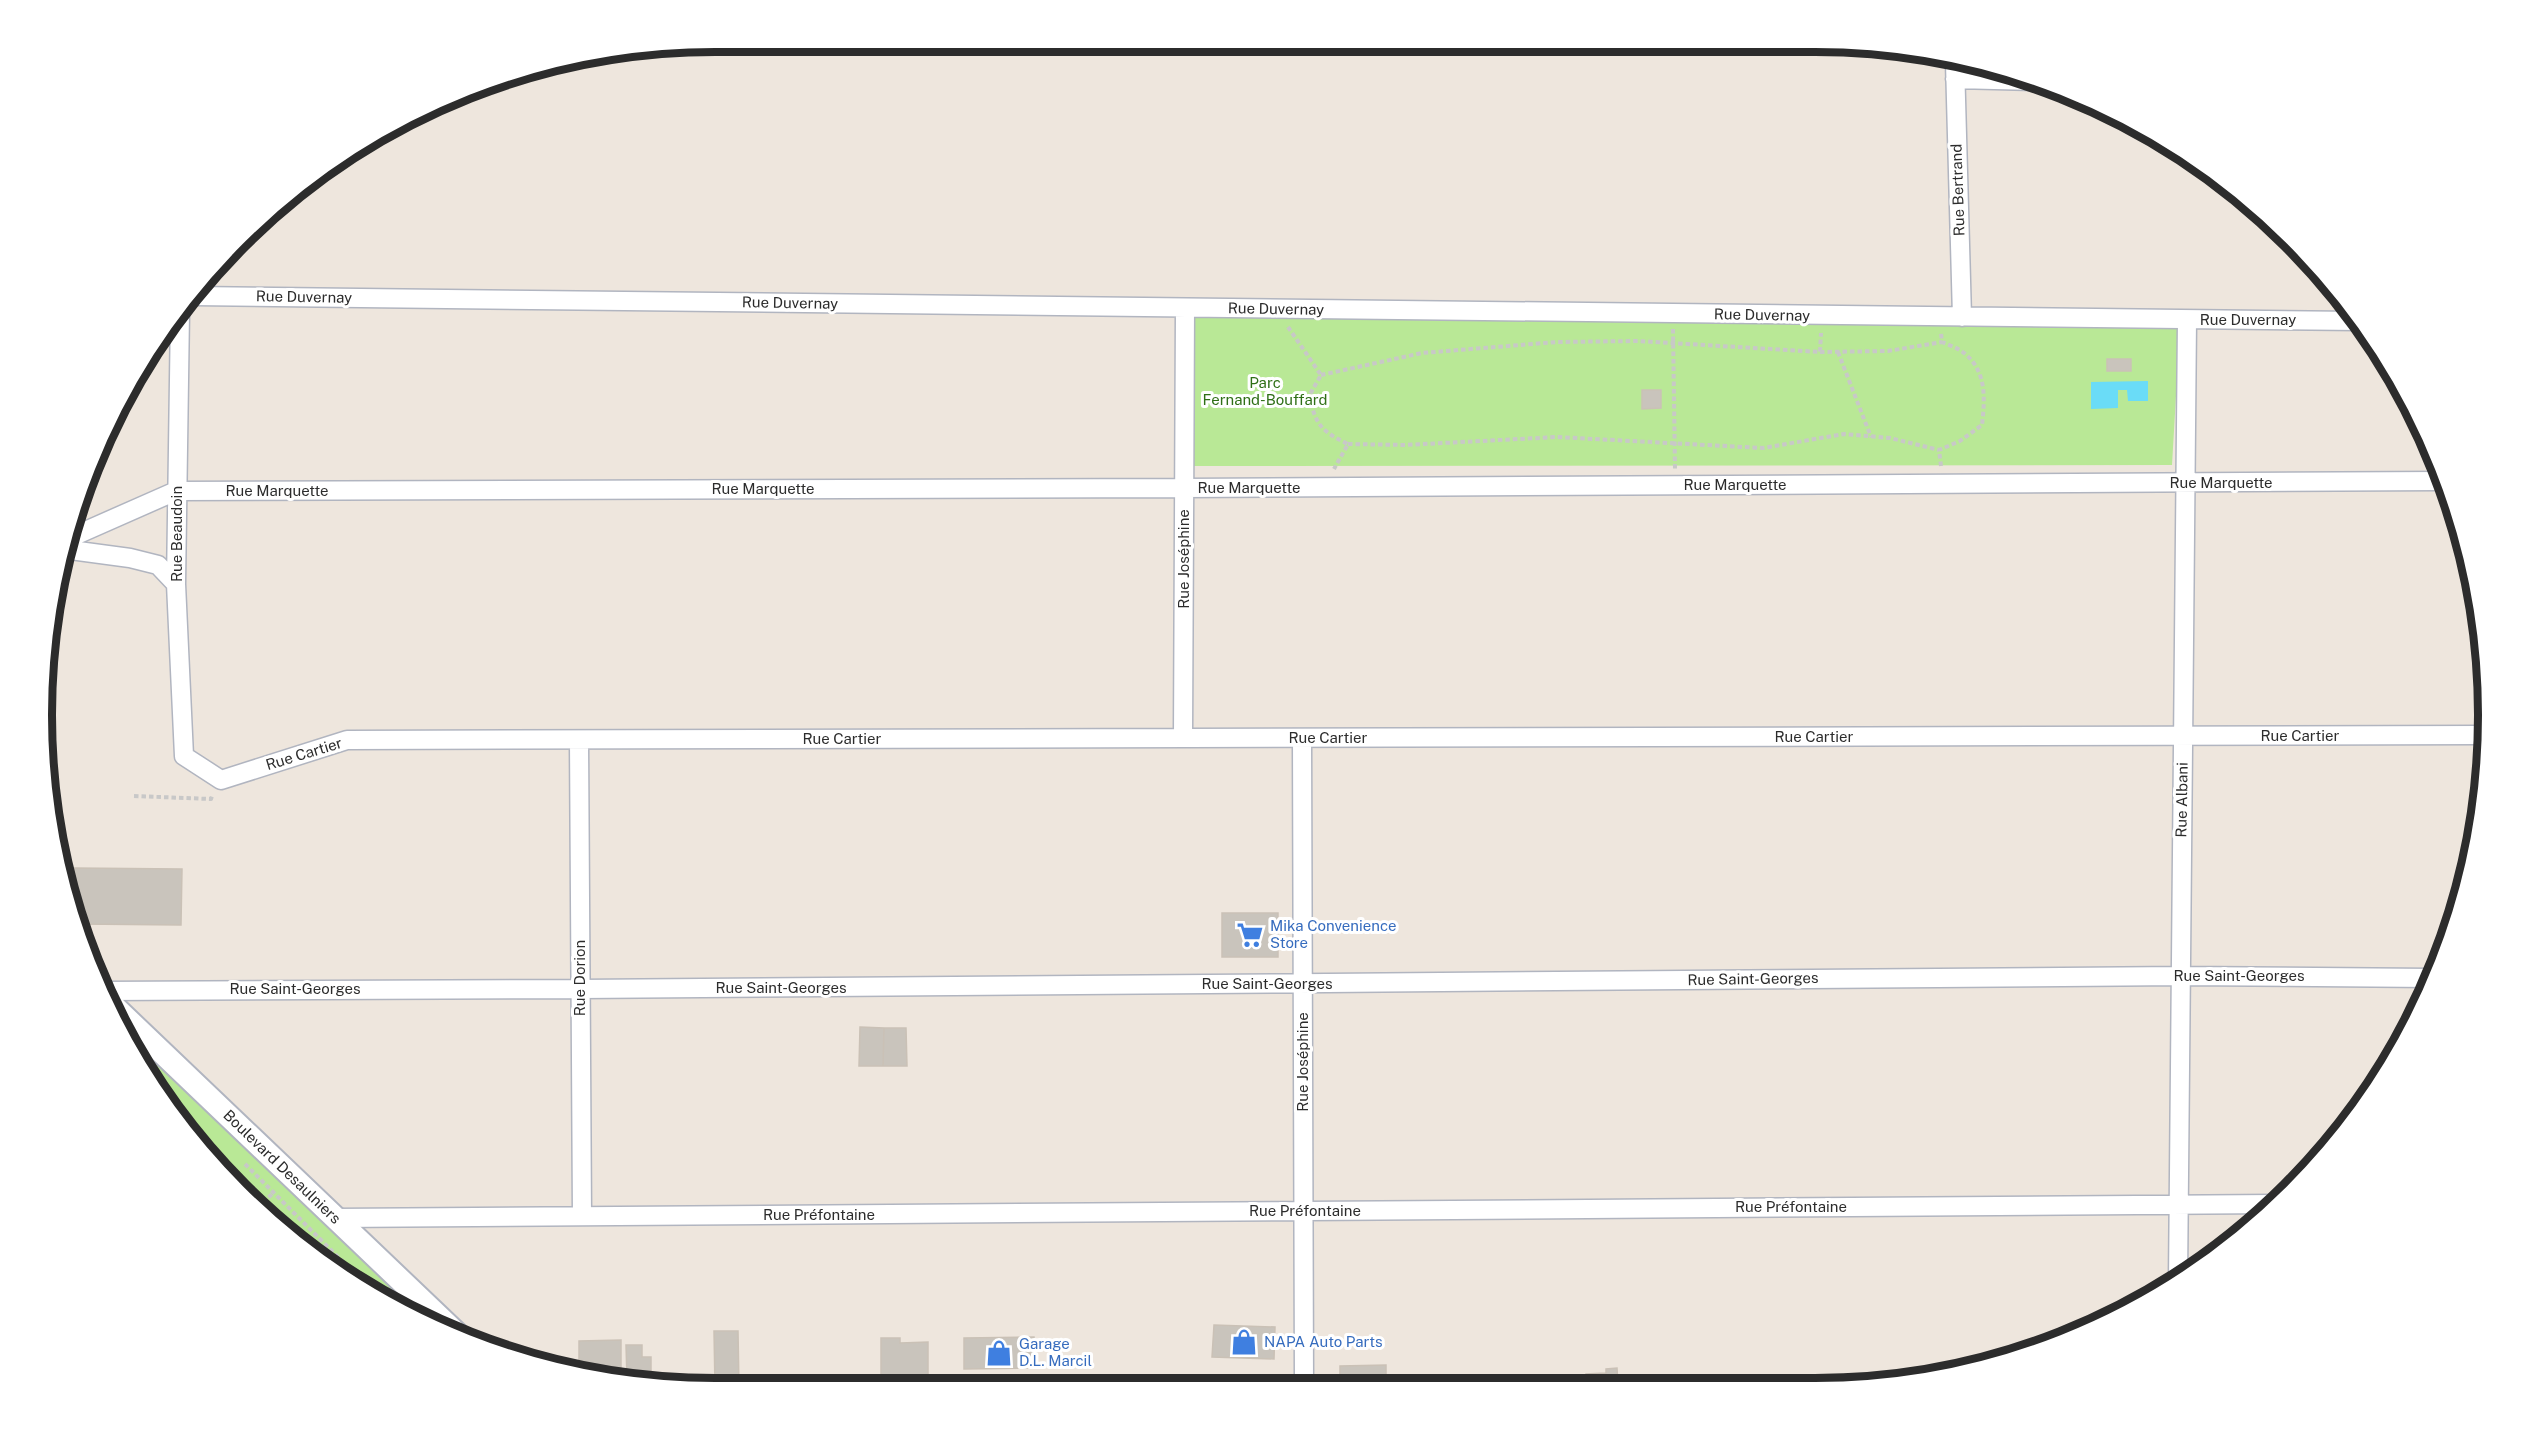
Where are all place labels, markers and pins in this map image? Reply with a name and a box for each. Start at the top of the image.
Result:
place label: Mika Convenience Store [1270,917,1396,951]
supermarket icon: Mika Convenience Store [1235,920,1265,950]
shop icon: NAPA Auto Parts [1229,1327,1259,1357]
place label: NAPA Auto Parts [1264,1333,1383,1350]
place label: Garage D.L. Marcil [1019,1335,1092,1369]
shop icon: Garage D.L. Marcil [984,1338,1014,1368]

